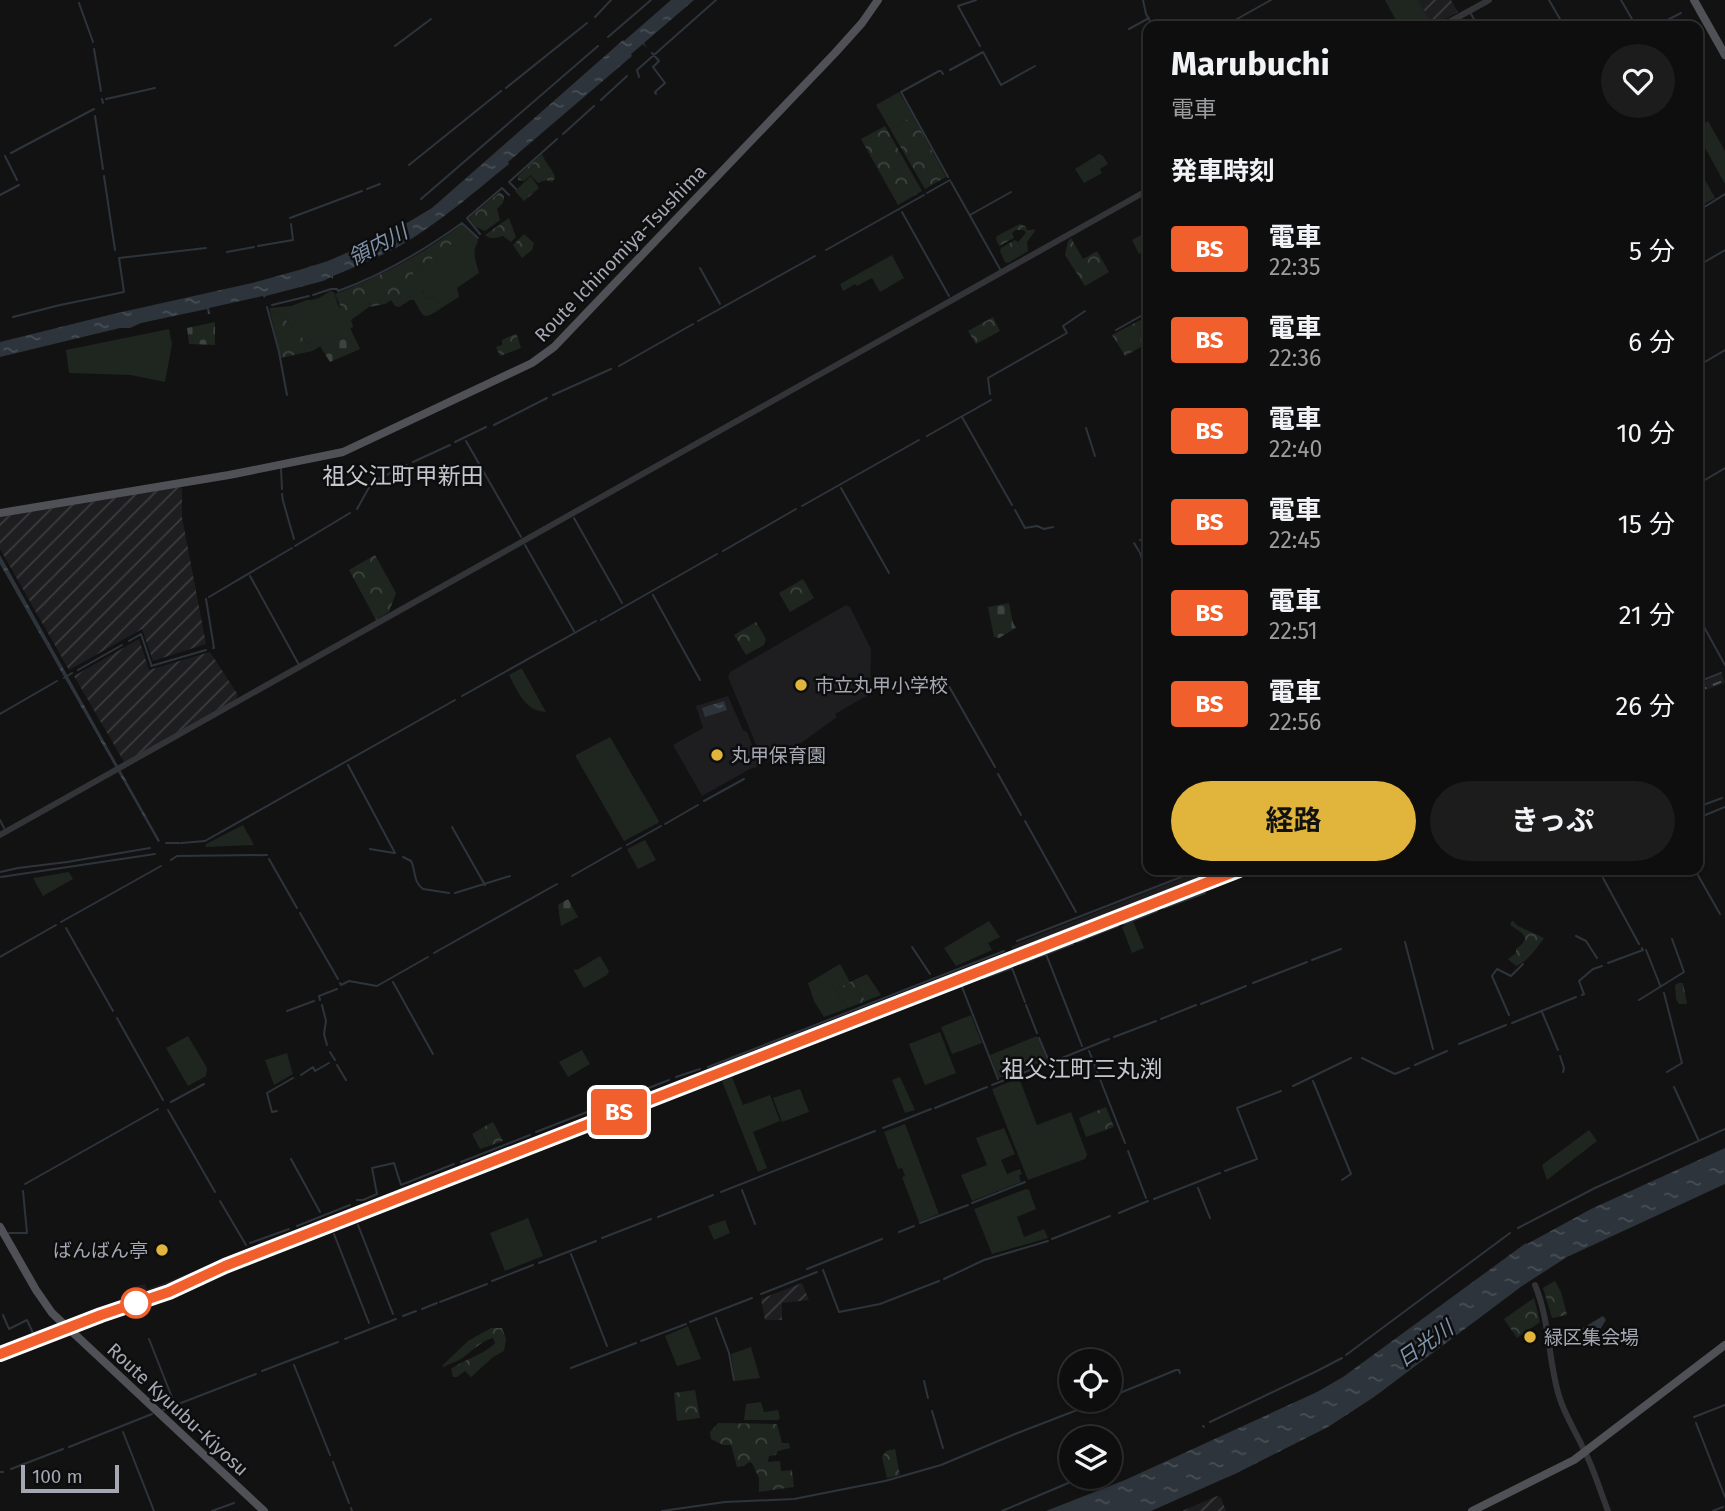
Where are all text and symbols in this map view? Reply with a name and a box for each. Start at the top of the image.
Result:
text: Marubuchi [1171,44,1330,84]
button: heart [1601,44,1675,118]
text: 電車 [1171,95,1217,123]
text: 発車時刻 [1171,156,1275,187]
street label: Route Ichinomiya-Tsushima [530,160,711,347]
water label: 領内川 [344,218,414,271]
text: 電車 [1269,222,1321,253]
text: BS [1195,235,1224,263]
text: 5 分 [1629,236,1675,267]
text: 22:35 [1269,253,1321,281]
text: 電車 [1269,313,1321,344]
text: BS [1195,326,1224,354]
text: 6 分 [1628,327,1675,358]
text: 22:36 [1269,344,1321,372]
text: 電車 [1269,404,1321,435]
text: BS [1195,417,1224,445]
text: 10 分 [1616,418,1675,449]
text: 22:40 [1269,435,1322,463]
district label: 祖父江町甲新田 [323,462,484,490]
text: 電車 [1269,495,1321,526]
text: BS [1195,508,1224,536]
text: 15 分 [1618,509,1675,540]
text: 22:45 [1269,526,1321,554]
text: 電車 [1269,586,1321,617]
text: BS [1195,599,1224,627]
text: 21 分 [1619,600,1675,631]
text: 22:51 [1269,617,1318,645]
place label: 市立丸甲小学校 [815,674,948,697]
marker: 市立丸甲小学校 [793,677,809,693]
text: 電車 [1269,677,1321,708]
text: BS [1195,690,1224,718]
text: 26 分 [1615,691,1675,722]
text: 22:56 [1269,708,1321,736]
place label: 丸甲保育園 [731,744,826,767]
marker: 丸甲保育園 [709,747,725,763]
button: 経路 [1171,781,1416,861]
button: きっぷ [1430,781,1675,861]
district label: 祖父江町三丸渕 [1002,1055,1163,1083]
line badge: BS [588,1089,650,1135]
text: BS [605,1098,633,1126]
place label: ばんばん亭 [53,1239,148,1262]
marker: ばんばん亭 [154,1242,170,1258]
unlabelled marker [121,1288,151,1318]
water label: 日光川 [1392,1314,1460,1373]
place label: 緑区集会場 [1544,1326,1639,1349]
marker: 緑区集会場 [1522,1329,1538,1345]
street label: Route Kyuubu-Kiyosu [102,1338,253,1481]
map controls [1059,1349,1122,1489]
button: locate [1059,1349,1122,1412]
button: layers [1059,1426,1122,1489]
scale bar [21,1462,119,1494]
text: 100 m [32,1465,83,1488]

